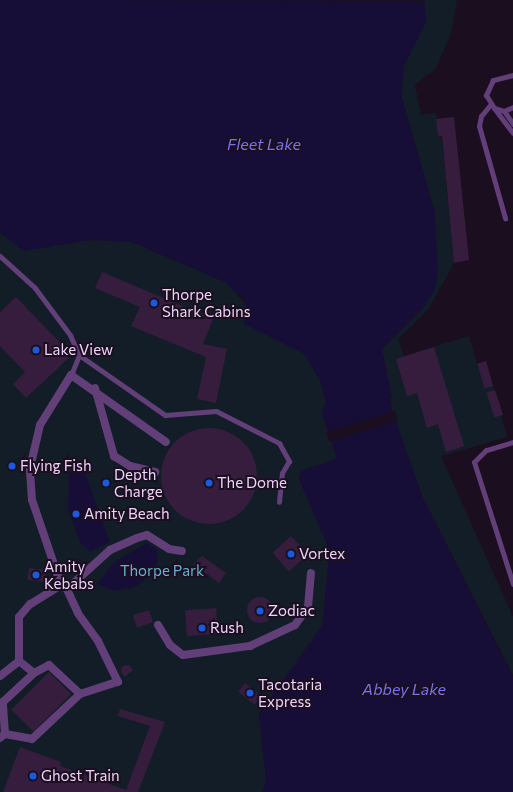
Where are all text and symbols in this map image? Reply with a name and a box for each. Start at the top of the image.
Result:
water label: Fleet Lake [227,134,301,154]
place label: Thorpe Shark Cabins [162,285,250,320]
marker: Thorpe Shark Cabins [149,298,159,308]
place label: Lake View [44,341,113,359]
marker: Lake View [31,345,41,355]
place label: Flying Fish [20,457,92,475]
marker: Flying Fish [7,461,17,471]
place label: Depth Charge [114,465,163,500]
place label: The Dome [217,474,287,492]
marker: Depth Charge [101,478,111,488]
marker: The Dome [204,478,214,488]
place label: Amity Beach [84,505,170,523]
marker: Amity Beach [71,509,81,519]
place label: Vortex [299,545,345,563]
marker: Vortex [286,549,296,559]
place label: Amity Kebabs [44,557,94,592]
park label: Thorpe Park [120,562,204,580]
marker: Amity Kebabs [31,570,41,580]
place label: Zodiac [268,602,315,620]
marker: Zodiac [255,606,265,616]
place label: Rush [210,619,244,637]
marker: Rush [197,623,207,633]
place label: Tacotaria Express [258,675,322,710]
water label: Abbey Lake [362,679,446,699]
marker: Tacotaria Express [245,688,255,698]
place label: Ghost Train [41,767,120,785]
marker: Ghost Train [28,771,38,781]

